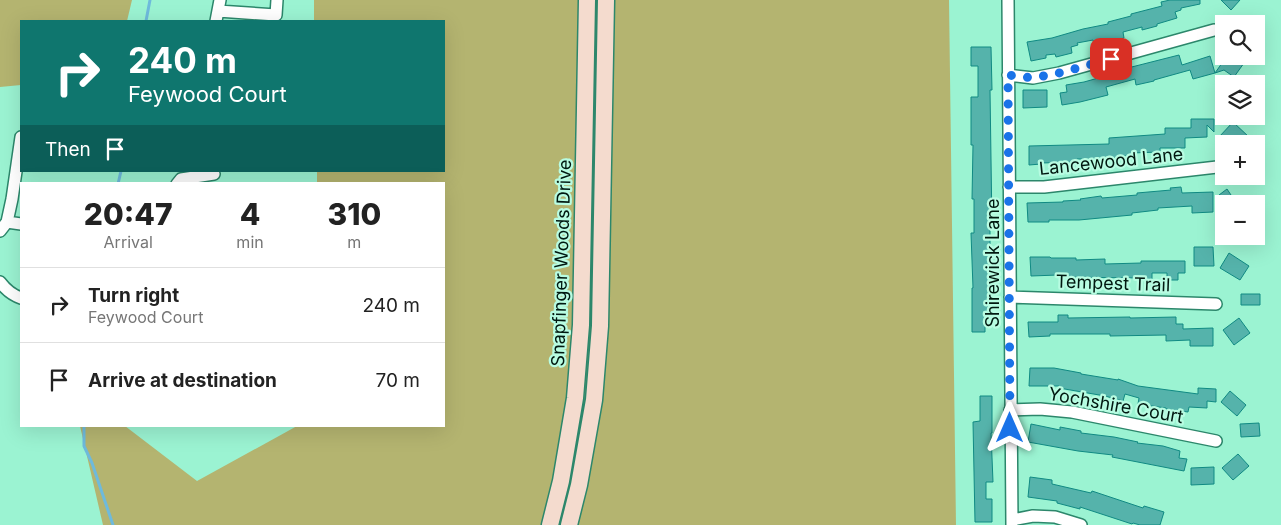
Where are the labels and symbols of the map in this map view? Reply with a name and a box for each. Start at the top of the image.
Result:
pin [1090,38,1132,80]
street label: Lancewood Lane [1038,143,1184,179]
street label: Snapfinger Woods Drive [547,159,575,367]
street label: Shirewick Lane [982,199,1003,327]
street label: Tempest Trail [1055,271,1171,295]
street label: Yochshire Court [1047,383,1185,427]
position arrow [983,401,1035,453]

